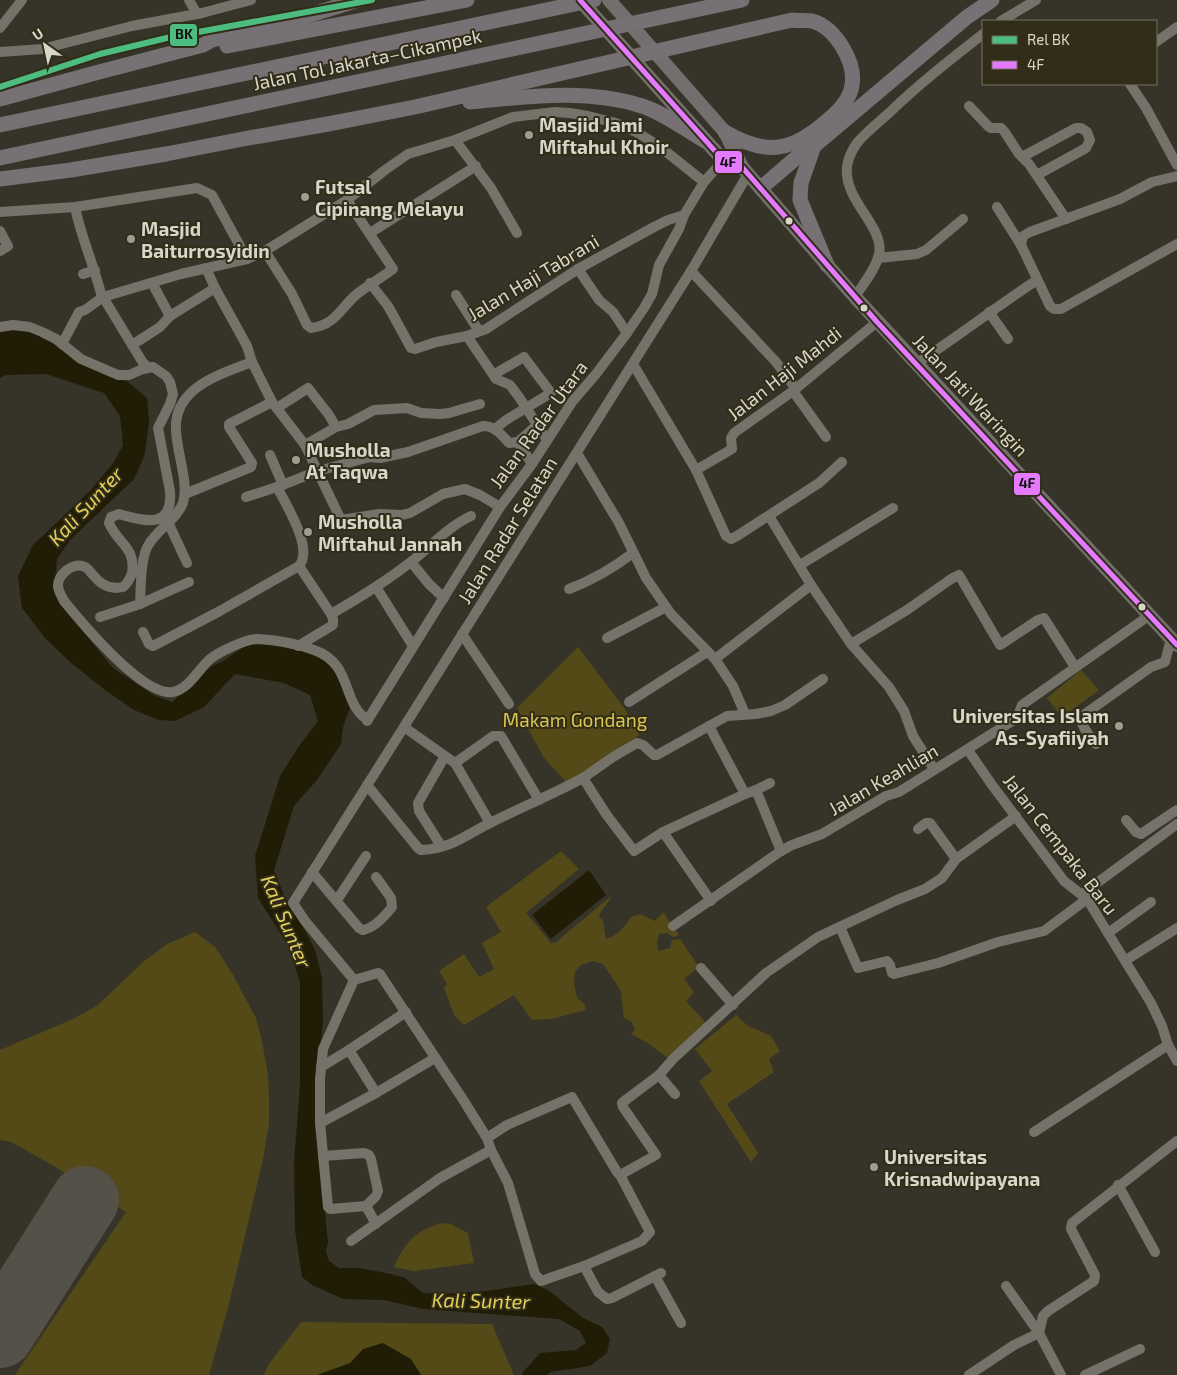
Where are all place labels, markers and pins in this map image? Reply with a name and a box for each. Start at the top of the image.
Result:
place label: Masjid Jami Miftahul Khoir [539,113,669,158]
marker: Masjid Jami Miftahul Khoir [523,129,535,141]
place label: Futsal Cipinang Melayu [315,175,464,221]
marker: Futsal Cipinang Melayu [299,191,311,203]
unlabelled marker [784,216,794,226]
place label: Masjid Baiturrosyidin [141,217,270,263]
marker: Masjid Baiturrosyidin [125,233,137,245]
unlabelled marker [859,303,869,313]
place label: Musholla At Taqwa [306,438,391,483]
marker: Musholla At Taqwa [290,454,302,466]
place label: Musholla Miftahul Jannah [318,510,462,555]
marker: Musholla Miftahul Jannah [302,526,314,538]
unlabelled marker [1137,602,1147,612]
place label: Universitas Islam As-Syafiiyah [952,704,1109,750]
marker: Universitas Islam As-Syafiiyah [1113,720,1125,732]
place label: Universitas Krisnadwipayana [884,1145,1040,1191]
marker: Universitas Krisnadwipayana [868,1161,880,1173]

